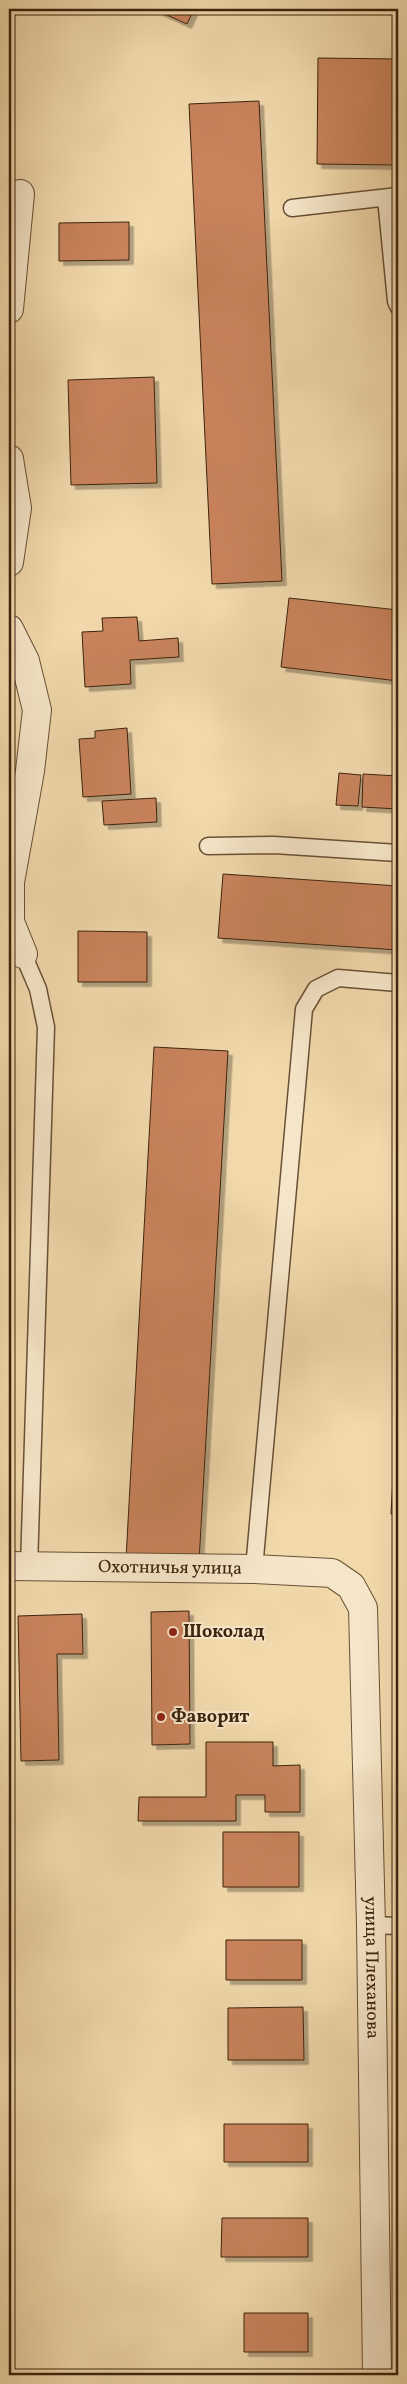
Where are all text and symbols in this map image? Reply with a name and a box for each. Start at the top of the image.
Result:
street label: Охотничья улица [98,1555,242,1581]
place label: Шоколад [183,1620,264,1645]
marker: Шоколад [167,1626,179,1638]
place label: Фаворит [171,1705,250,1730]
marker: Фаворит [155,1711,167,1723]
street label: улица Плеханова [358,1896,385,2039]

